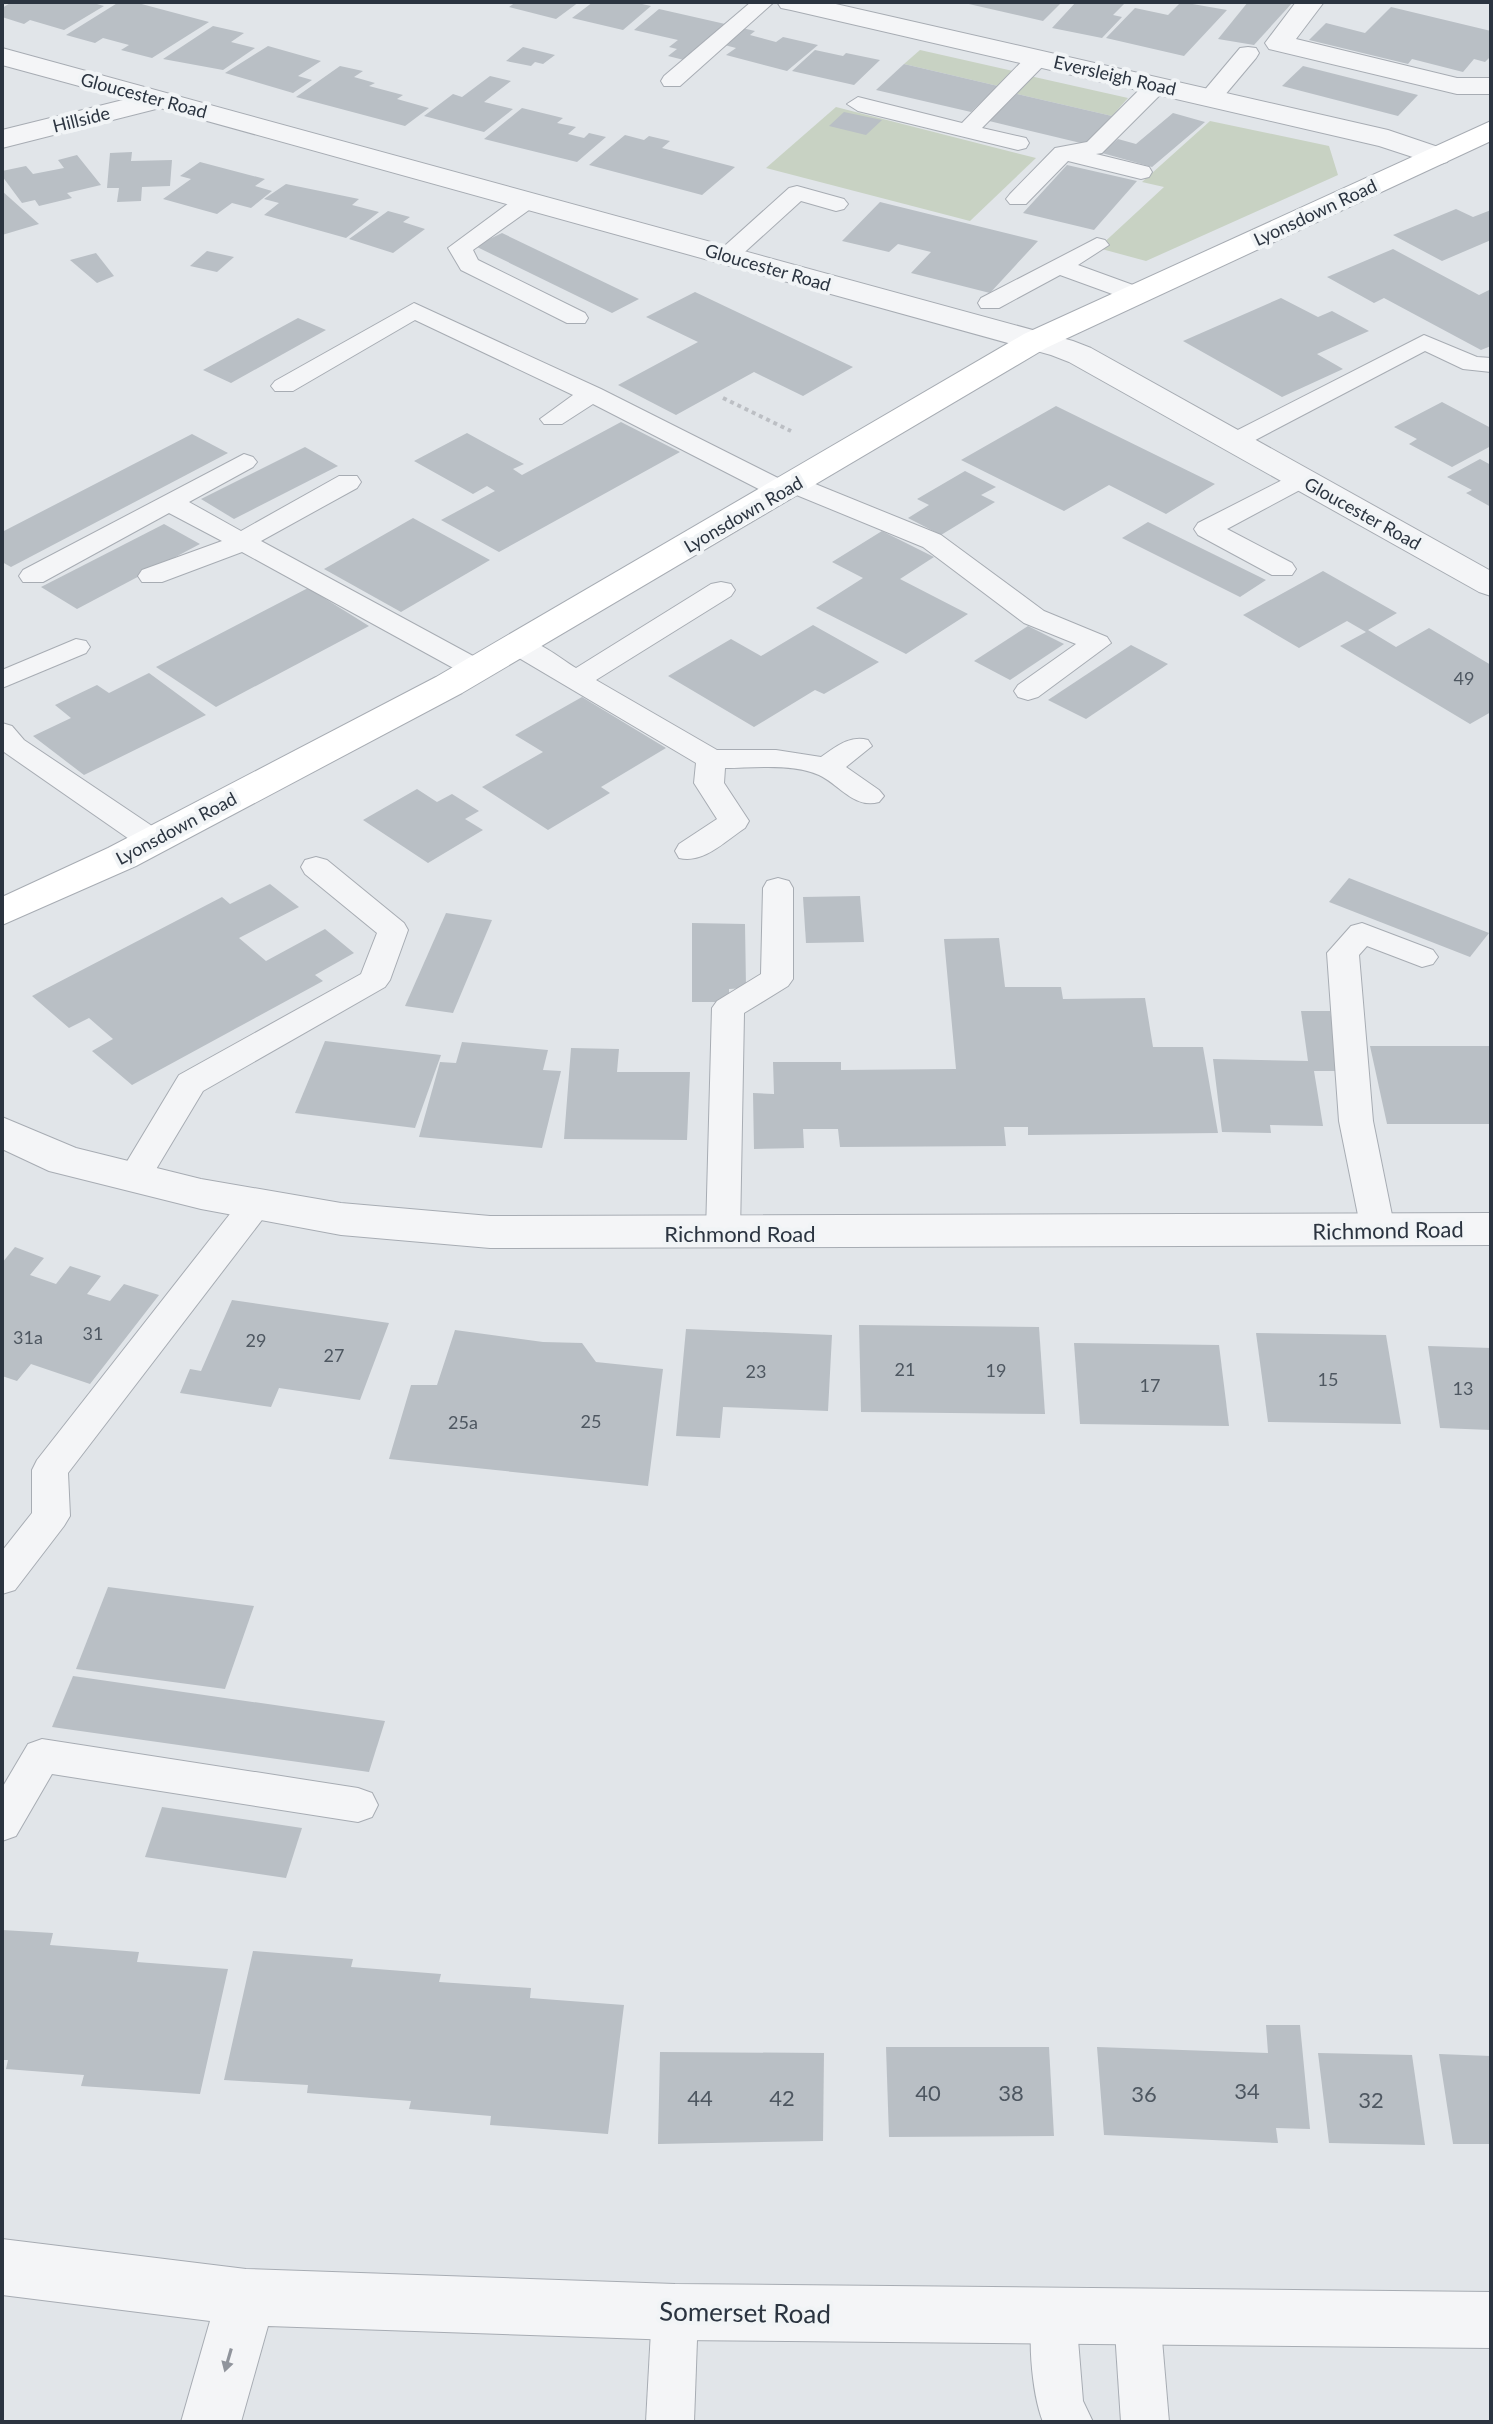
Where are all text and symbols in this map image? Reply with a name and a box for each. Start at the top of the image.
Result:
street label: Eversleigh Road [1052,50,1178,100]
street label: Gloucester Road [78,68,210,122]
street label: Hillside [50,101,112,137]
street label: Lyonsdown Road [1250,174,1380,250]
street label: Gloucester Road [703,239,833,295]
street label: Lyonsdown Road [680,471,806,557]
street label: Gloucester Road [1301,472,1425,554]
house number: 49 [1454,667,1474,689]
street label: Lyonsdown Road [112,787,240,869]
street label: Richmond Road [1312,1215,1464,1245]
street label: Richmond Road [664,1220,816,1247]
house number: 31 [83,1322,103,1344]
house number: 31a [13,1326,43,1348]
house number: 29 [246,1329,266,1351]
house number: 27 [324,1344,344,1366]
house number: 21 [895,1358,915,1380]
house number: 19 [986,1359,1006,1381]
house number: 23 [746,1360,766,1382]
house number: 15 [1318,1368,1338,1390]
house number: 17 [1140,1374,1160,1396]
house number: 13 [1453,1377,1473,1399]
house number: 25 [581,1410,601,1432]
house number: 25a [448,1411,478,1433]
house number: 34 [1234,2077,1260,2104]
house number: 40 [915,2079,941,2106]
house number: 38 [998,2079,1024,2106]
house number: 36 [1131,2080,1157,2107]
house number: 44 [687,2084,713,2111]
house number: 42 [769,2084,795,2111]
house number: 32 [1358,2086,1384,2113]
street label: Somerset Road [659,2295,831,2329]
one-way arrow [222,2347,234,2372]

